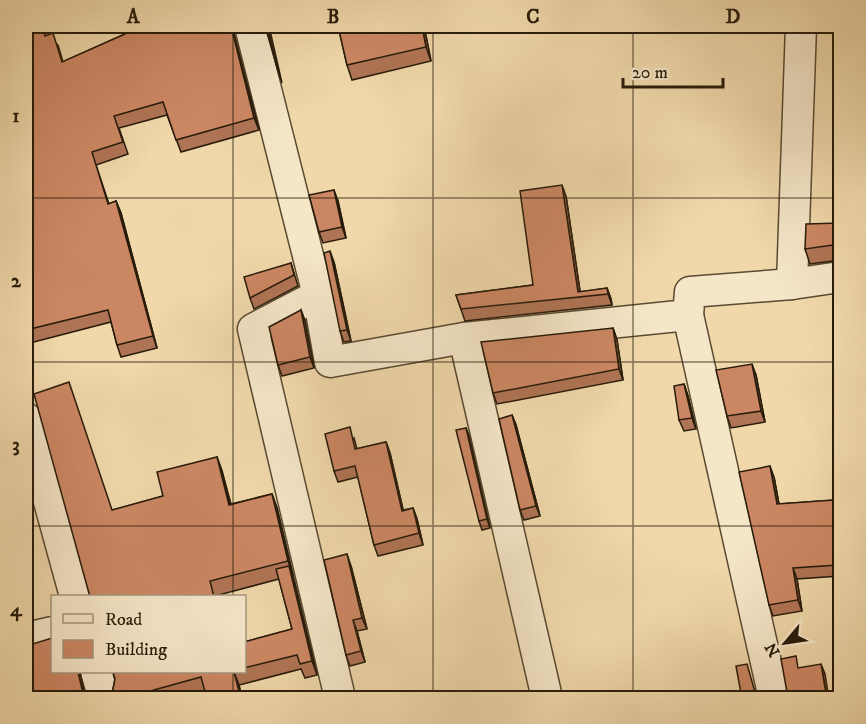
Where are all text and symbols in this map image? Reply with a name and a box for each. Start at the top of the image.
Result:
text: A [126,5,141,30]
text: B [327,5,339,30]
text: C [526,5,540,30]
text: D [726,5,741,30]
scale bar [623,51,724,89]
text: 20 m [632,62,668,84]
text: 1 [12,104,20,129]
text: 2 [11,269,22,294]
text: 3 [12,433,20,458]
legend [51,595,246,673]
text: 4 [10,598,23,623]
text: Road [105,609,142,631]
north arrow [755,613,815,673]
text: Building [105,639,167,661]
text: N [761,639,785,660]

